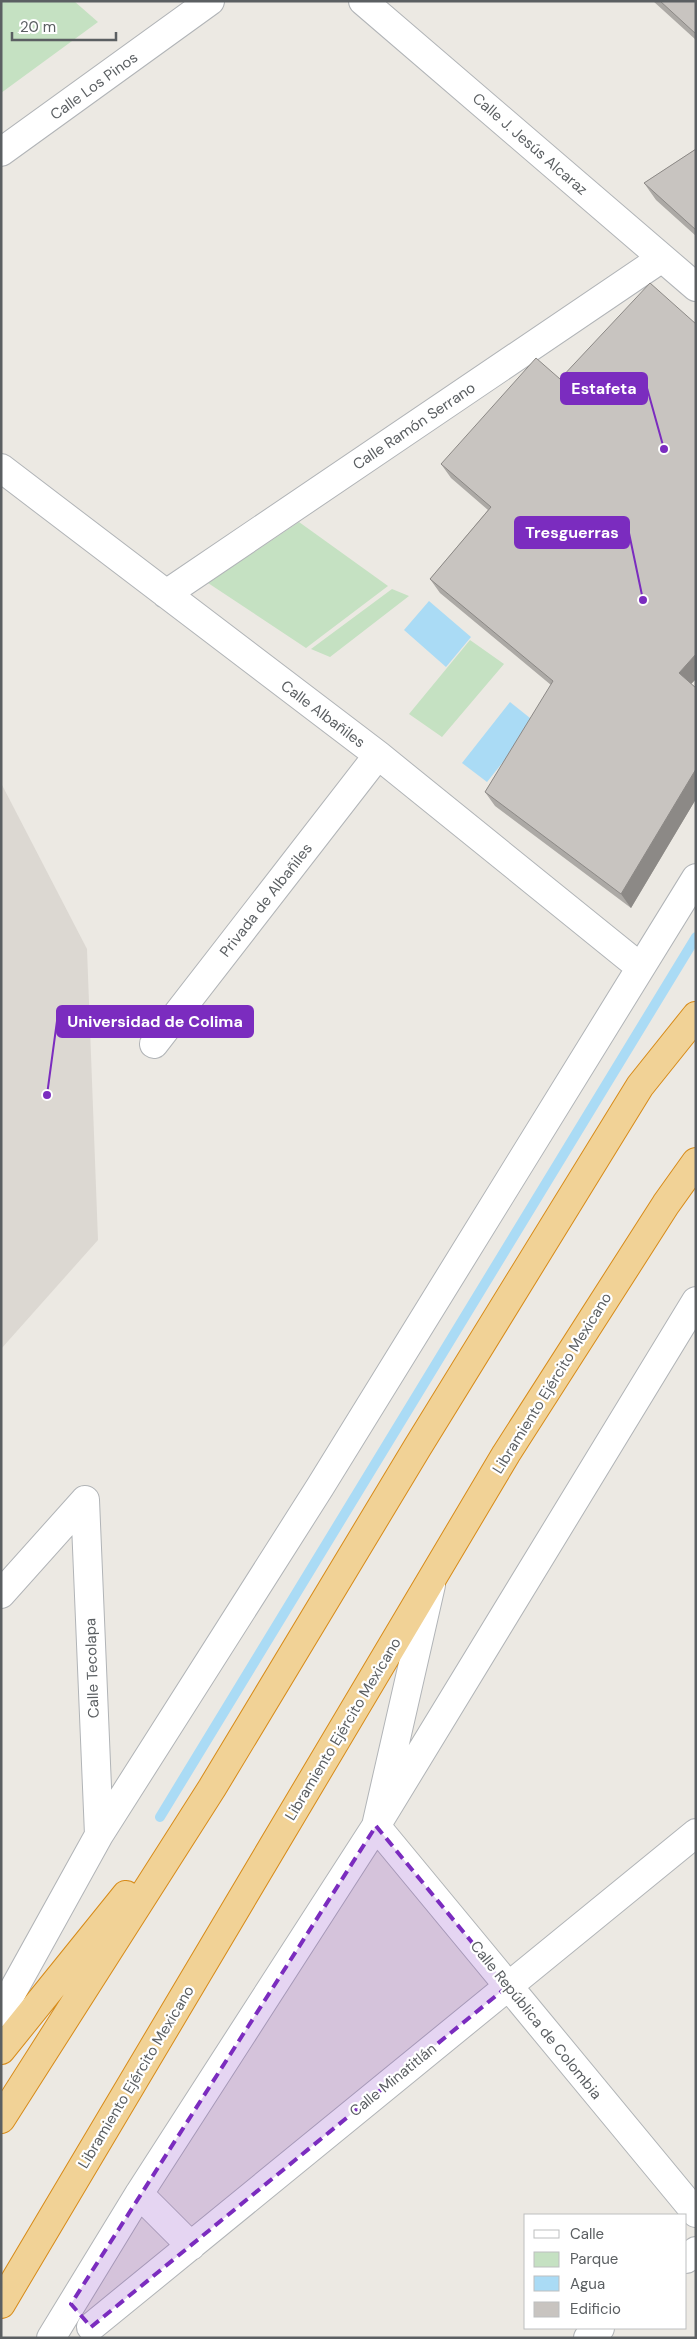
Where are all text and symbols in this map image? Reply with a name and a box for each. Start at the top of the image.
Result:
scale bar [12,10,116,42]
text: 20 m [20,17,56,37]
street label: Calle Los Pinos [46,48,142,124]
street label: Calle J. Jesús Alcaraz [468,88,592,200]
callout: Estafeta [561,373,647,404]
street label: Calle Ramón Serrano [349,377,479,475]
text: Estafeta [571,378,637,399]
callout: Tresguerras [515,517,629,548]
text: Tresguerras [525,522,619,543]
street label: Calle Albañiles [277,676,369,752]
street label: Privada de Albañiles [215,839,317,961]
callout: Universidad de Colima [57,1006,253,1037]
text: Universidad de Colima [67,1011,243,1032]
street label: Libramiento Ejército Mexicano [488,1289,616,1477]
street label: Calle Tecolapa [80,1618,104,1718]
street label: Libramiento Ejército Mexicano [280,1634,406,1824]
street label: Calle República de Colombia [466,1937,606,2103]
street label: Libramiento Ejército Mexicano [73,1982,199,2172]
street label: Calle Minatitlán [345,2039,441,2121]
legend [524,2214,687,2329]
text: Calle [570,2224,604,2244]
text: Parque [570,2249,618,2269]
text: Agua [570,2274,605,2294]
text: Edificio [570,2299,621,2319]

